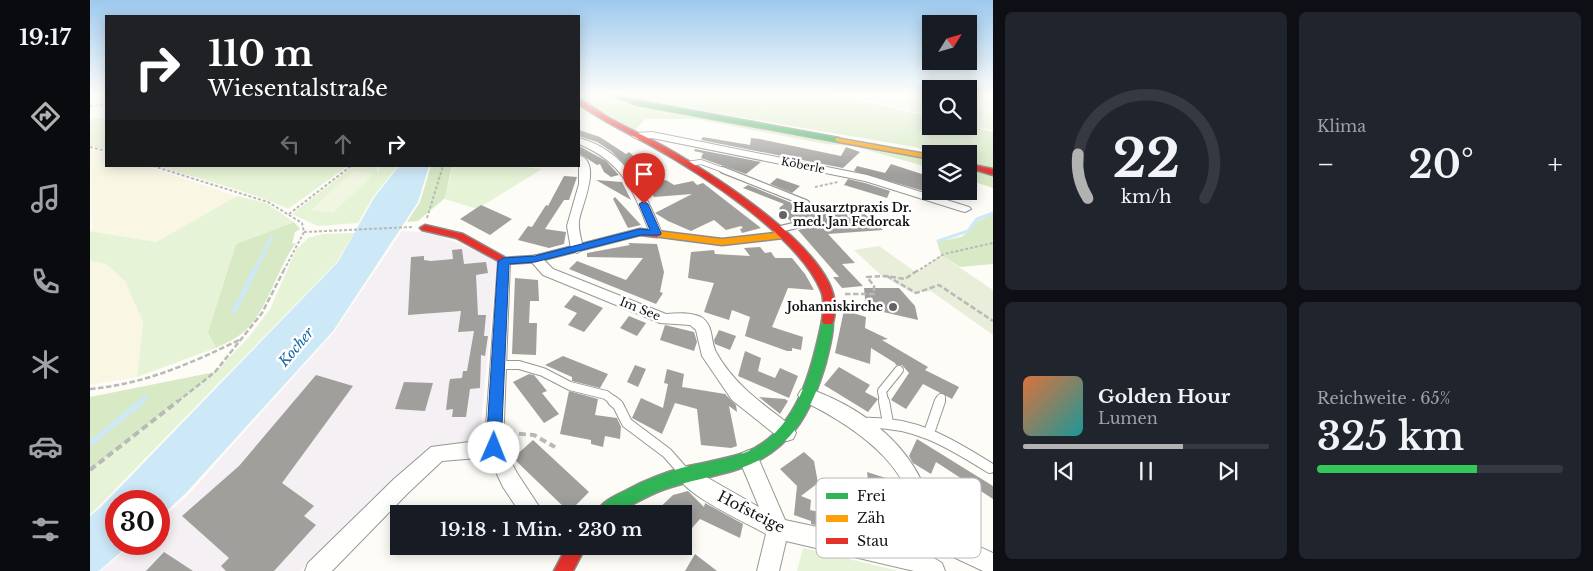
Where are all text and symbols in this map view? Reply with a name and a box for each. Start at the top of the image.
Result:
north arrow [922,15,978,70]
map controls [922,15,977,200]
text: 19:17 [19,24,71,51]
text: 110 m [208,32,313,75]
icon: right [125,35,190,100]
text: Wiesentalstraße [208,75,388,102]
button: search [922,80,977,135]
icon: directions [28,99,63,134]
text: Klima [1317,116,1366,136]
text: 22 [1112,127,1180,191]
icon: left [276,130,304,158]
icon: ahead [329,130,357,158]
icon: right [382,130,410,158]
text: 20° [1408,141,1474,188]
button: layers [922,145,977,200]
text: − [1317,147,1335,182]
text: + [1548,147,1563,182]
pin [623,153,665,204]
street label: Köberle [780,154,826,176]
icon: arrive [630,160,658,188]
icon: music [28,181,63,216]
text: km/h [1121,186,1171,208]
place label: Hausarztpraxis Dr. med. Jan Fedorcak [793,200,912,229]
marker: Hausarztpraxis Dr. med. Jan Fedorcak [777,209,789,221]
icon: phone [28,264,63,299]
street label: Im See [618,294,663,324]
place label: Johanniskirche [784,299,883,314]
marker: Johanniskirche [887,301,899,313]
water label: Kocher [274,323,318,371]
icon: climate [28,347,63,382]
text: Golden Hour [1098,385,1230,408]
text: Reichweite · 65% [1317,388,1450,408]
text: Lumen [1098,408,1158,428]
text: 325 km [1317,413,1464,460]
position arrow [467,421,519,473]
icon: car [28,429,63,464]
icon: previous [1050,457,1078,485]
icon: pause [1132,457,1160,485]
icon: next [1214,457,1242,485]
legend [816,478,981,558]
street label: Hofsteige [714,486,788,537]
text: Frei [857,487,886,505]
speed limit sign: 30 [105,490,170,555]
text: Zäh [857,509,886,527]
icon: filters [28,512,63,547]
text: 19:18 · 1 Min. · 230 m [440,518,642,541]
text: Stau [857,532,889,550]

